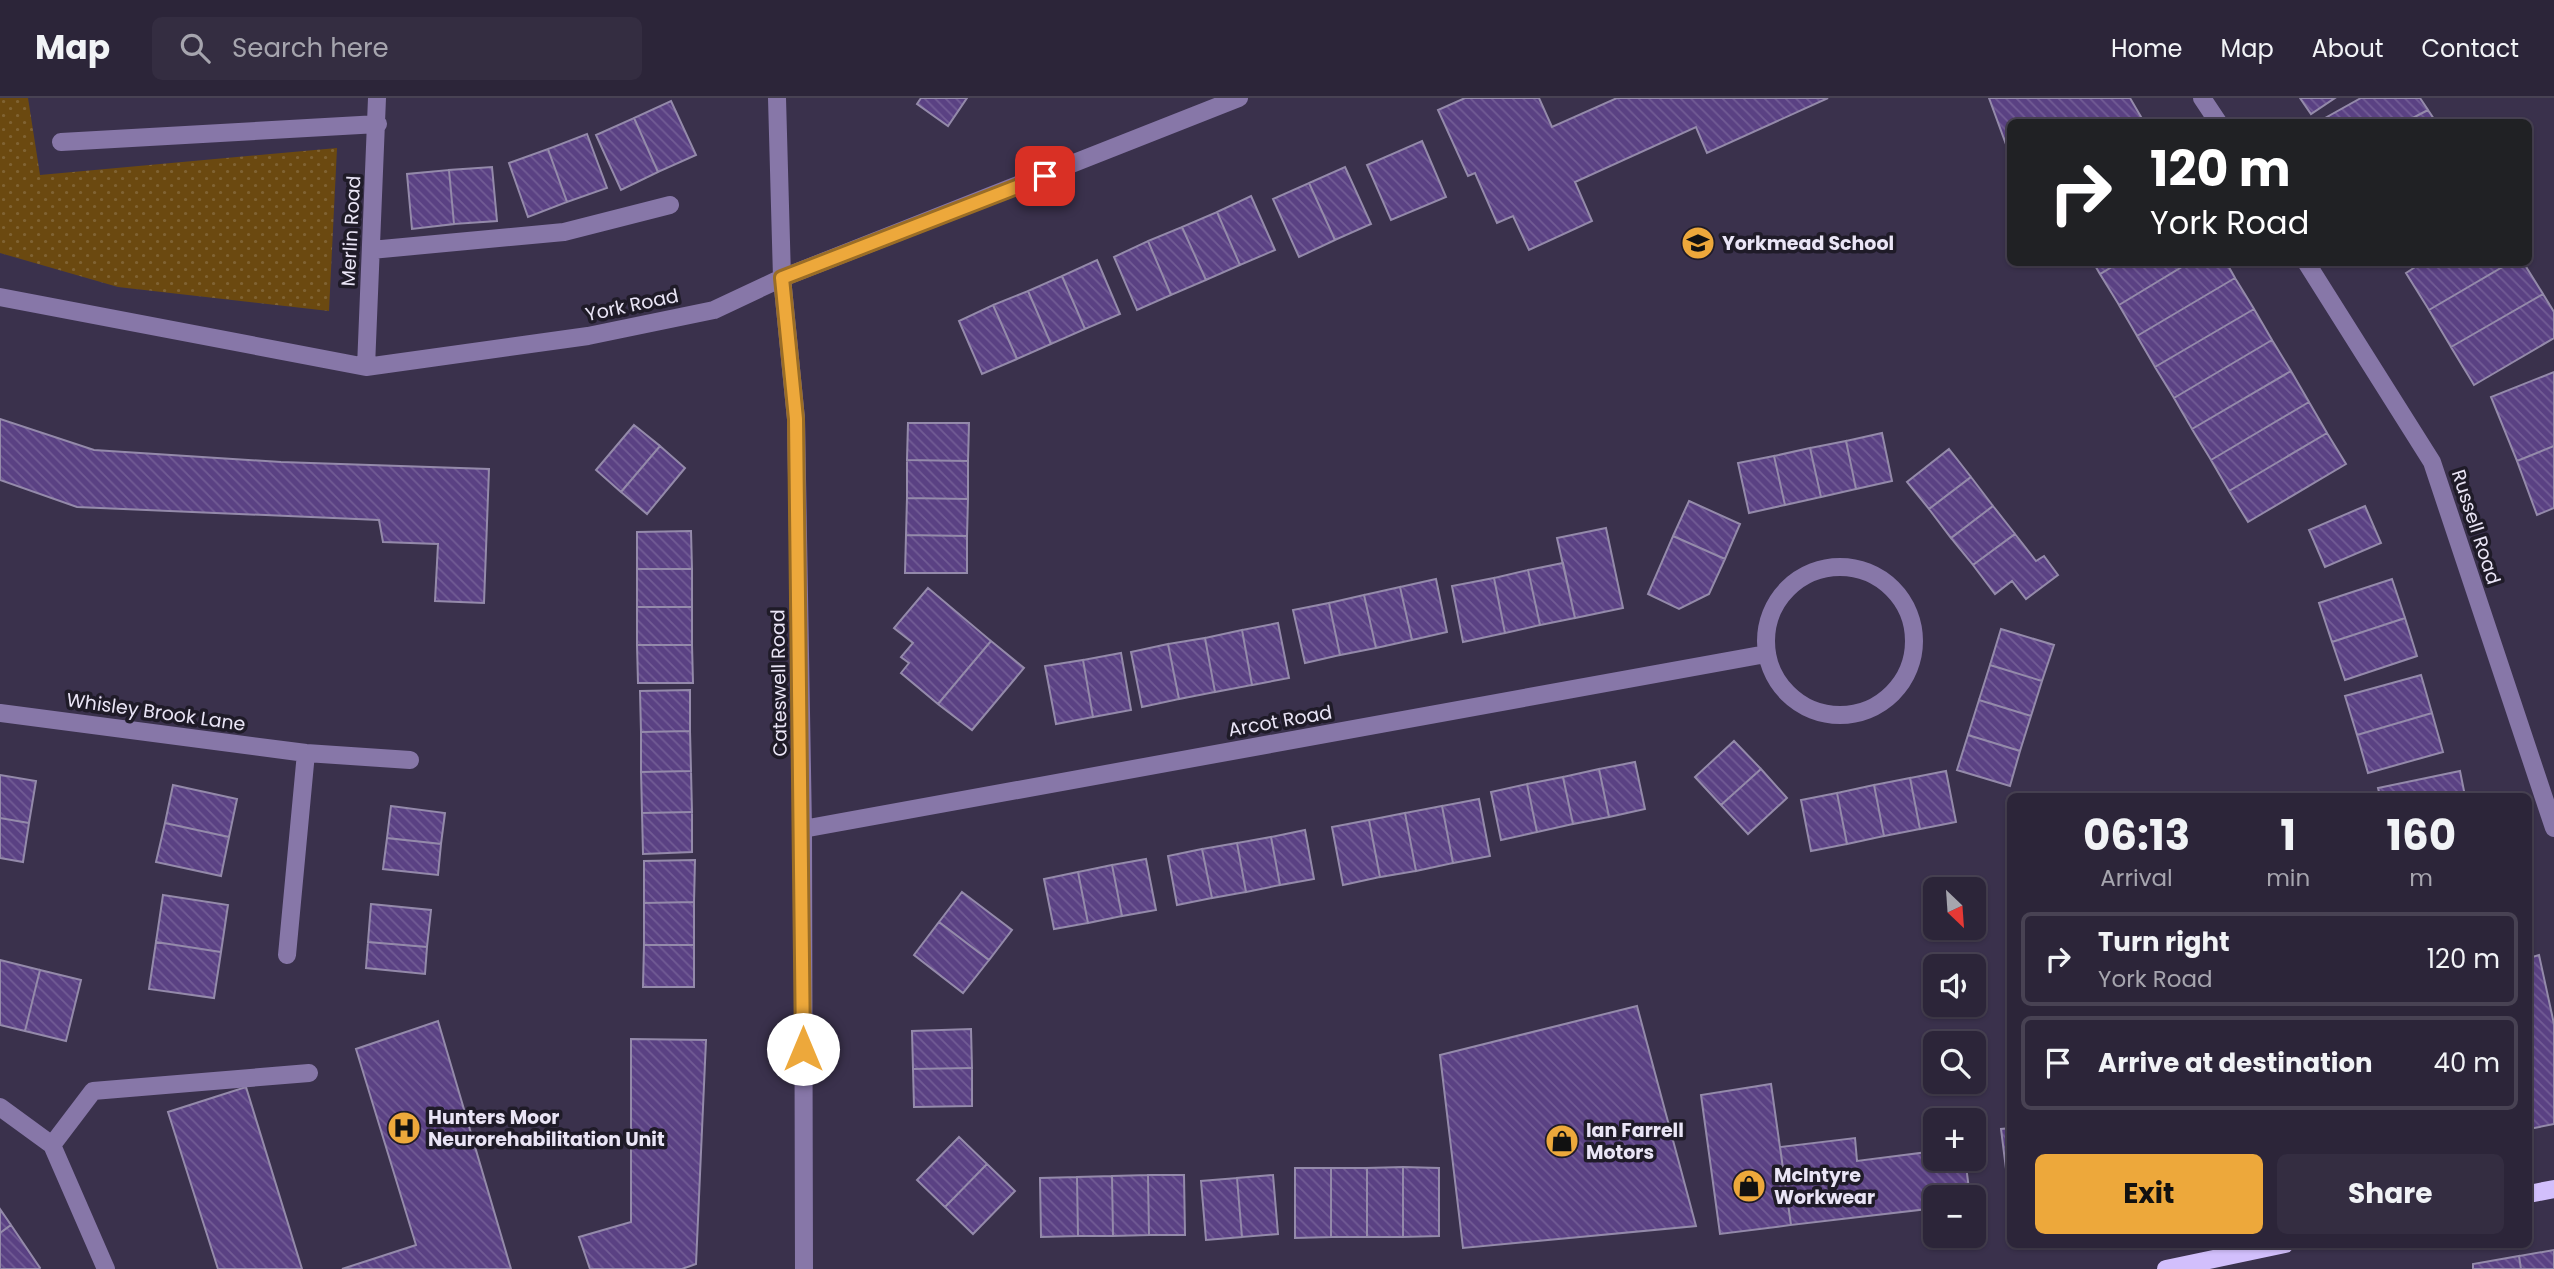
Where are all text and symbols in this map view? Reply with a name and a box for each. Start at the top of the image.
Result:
search box [152,17,642,80]
text: Map [35,24,110,71]
icon: search [176,29,214,67]
text: Search here [232,30,389,66]
text: Home [2111,32,2183,65]
text: Map [2221,32,2274,65]
text: About [2312,32,2383,65]
text: Contact [2421,32,2519,65]
text: 120 m [2150,135,2291,203]
pin [1015,146,1075,206]
icon: right [2035,147,2126,238]
icon: arrive [1026,157,1064,195]
street label: Merlin Road [335,175,367,287]
text: York Road [2150,200,2309,245]
school or university icon: Yorkmead School [1679,224,1717,262]
place label: Yorkmead School [1722,230,1894,257]
street label: York Road [583,282,681,328]
street label: Russell Road [2445,466,2507,588]
street label: Cateswell Road [764,609,794,757]
street label: Whisley Brook Lane [65,686,247,738]
street label: Arcot Road [1226,699,1334,743]
text: 06:13 [2083,806,2190,865]
text: 1 [2280,806,2296,865]
text: 160 [2386,806,2456,865]
text: Arrival [2100,862,2173,894]
text: min [2266,862,2310,894]
text: m [2409,862,2433,894]
north arrow [1923,877,1986,940]
map controls [1923,877,1986,1248]
text: Turn right [2098,924,2230,960]
icon: right [2039,940,2077,978]
text: 120 m [2427,941,2500,977]
button: sound [1923,954,1986,1017]
text: York Road [2098,963,2213,995]
position arrow [766,1012,840,1086]
button: search [1923,1031,1986,1094]
icon: arrive [2039,1044,2077,1082]
text: Arrive at destination [2098,1045,2373,1081]
text: 40 m [2434,1045,2500,1081]
place label: Hunters Moor Neurorehabilitation Unit [428,1104,665,1153]
button: + [1923,1108,1986,1171]
hospital icon: Hunters Moor Neurorehabilitation Unit [385,1109,423,1147]
place label: Ian Farrell Motors [1586,1117,1684,1166]
shop icon: Ian Farrell Motors [1543,1122,1581,1160]
button: Exit [2035,1154,2263,1234]
button: Share [2277,1154,2504,1234]
place label: McIntyre Workwear [1774,1162,1875,1211]
shop icon: McIntyre Workwear [1730,1167,1768,1205]
button: − [1923,1185,1986,1248]

